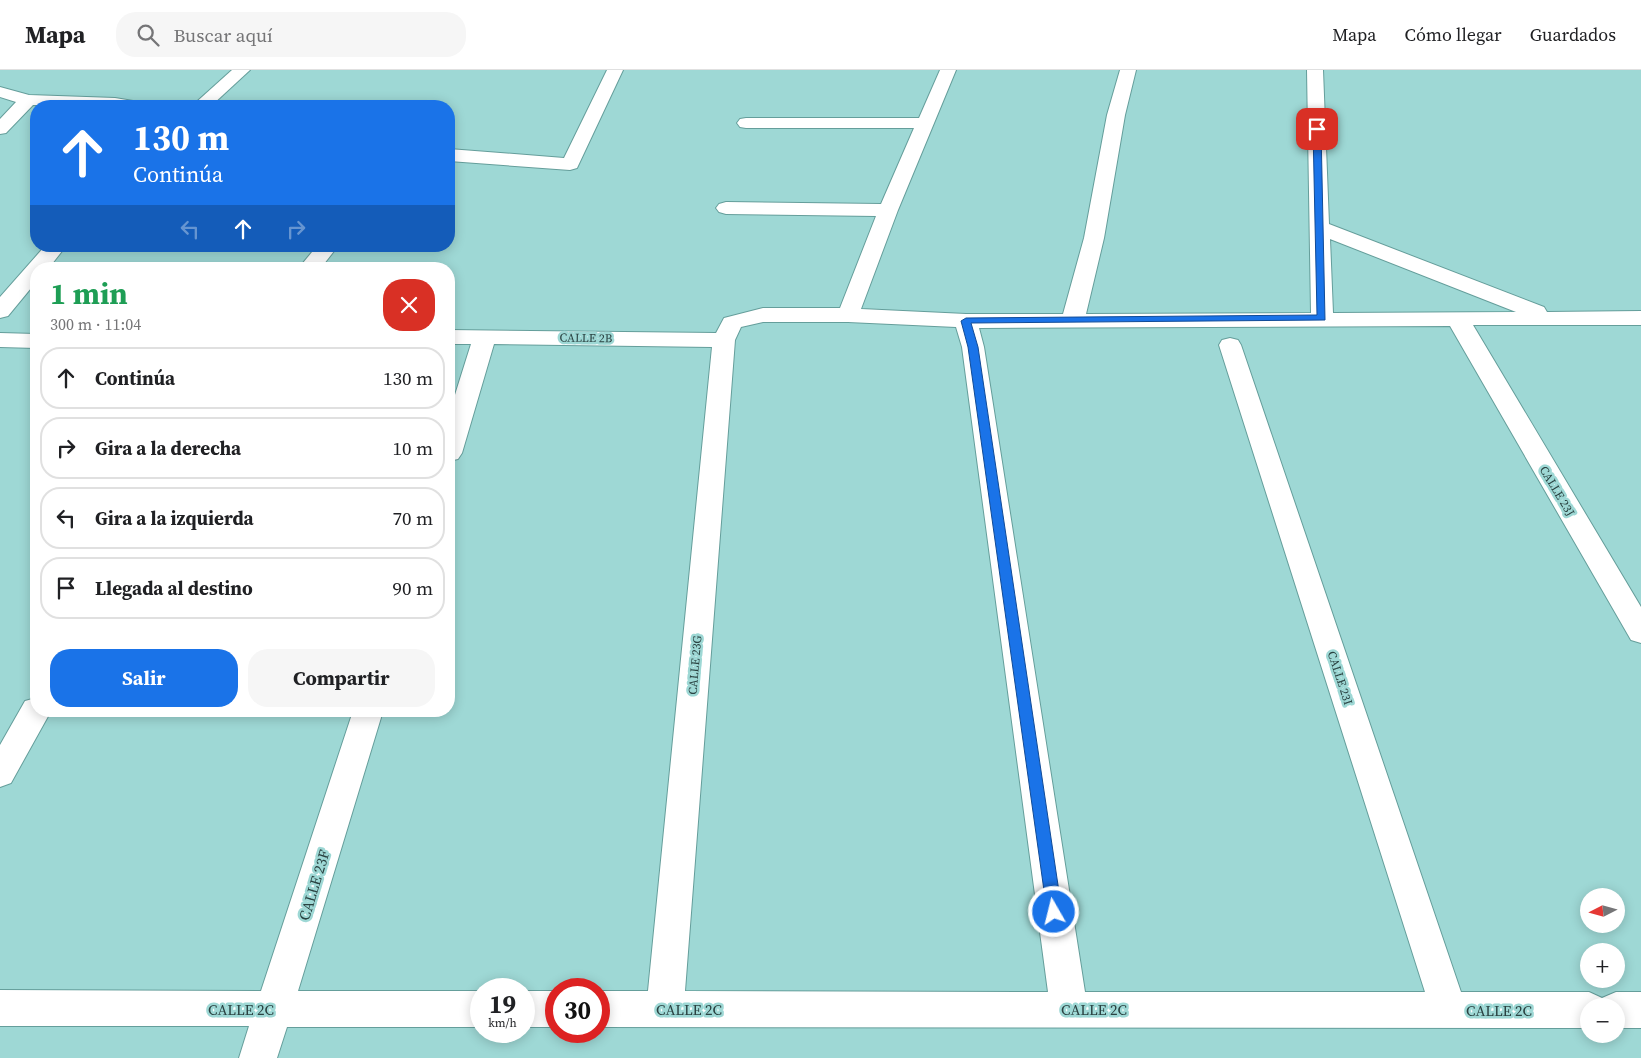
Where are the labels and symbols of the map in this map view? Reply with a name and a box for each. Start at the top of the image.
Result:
pin [1296,108,1338,150]
street label: CALLE 2B [559,330,613,346]
street label: CALLE 23J [1536,463,1578,519]
street label: CALLE 23G [684,635,706,695]
street label: CALLE 23I [1324,649,1356,707]
street label: CALLE 23F [293,847,335,923]
position arrow [1027,885,1079,937]
north arrow [1580,888,1625,932]
speed limit sign: 30 [545,978,610,1043]
street label: CALLE 2C [208,999,274,1020]
street label: CALLE 2C [656,999,722,1020]
street label: CALLE 2C [1061,999,1127,1020]
street label: CALLE 2C [1466,1000,1532,1021]

